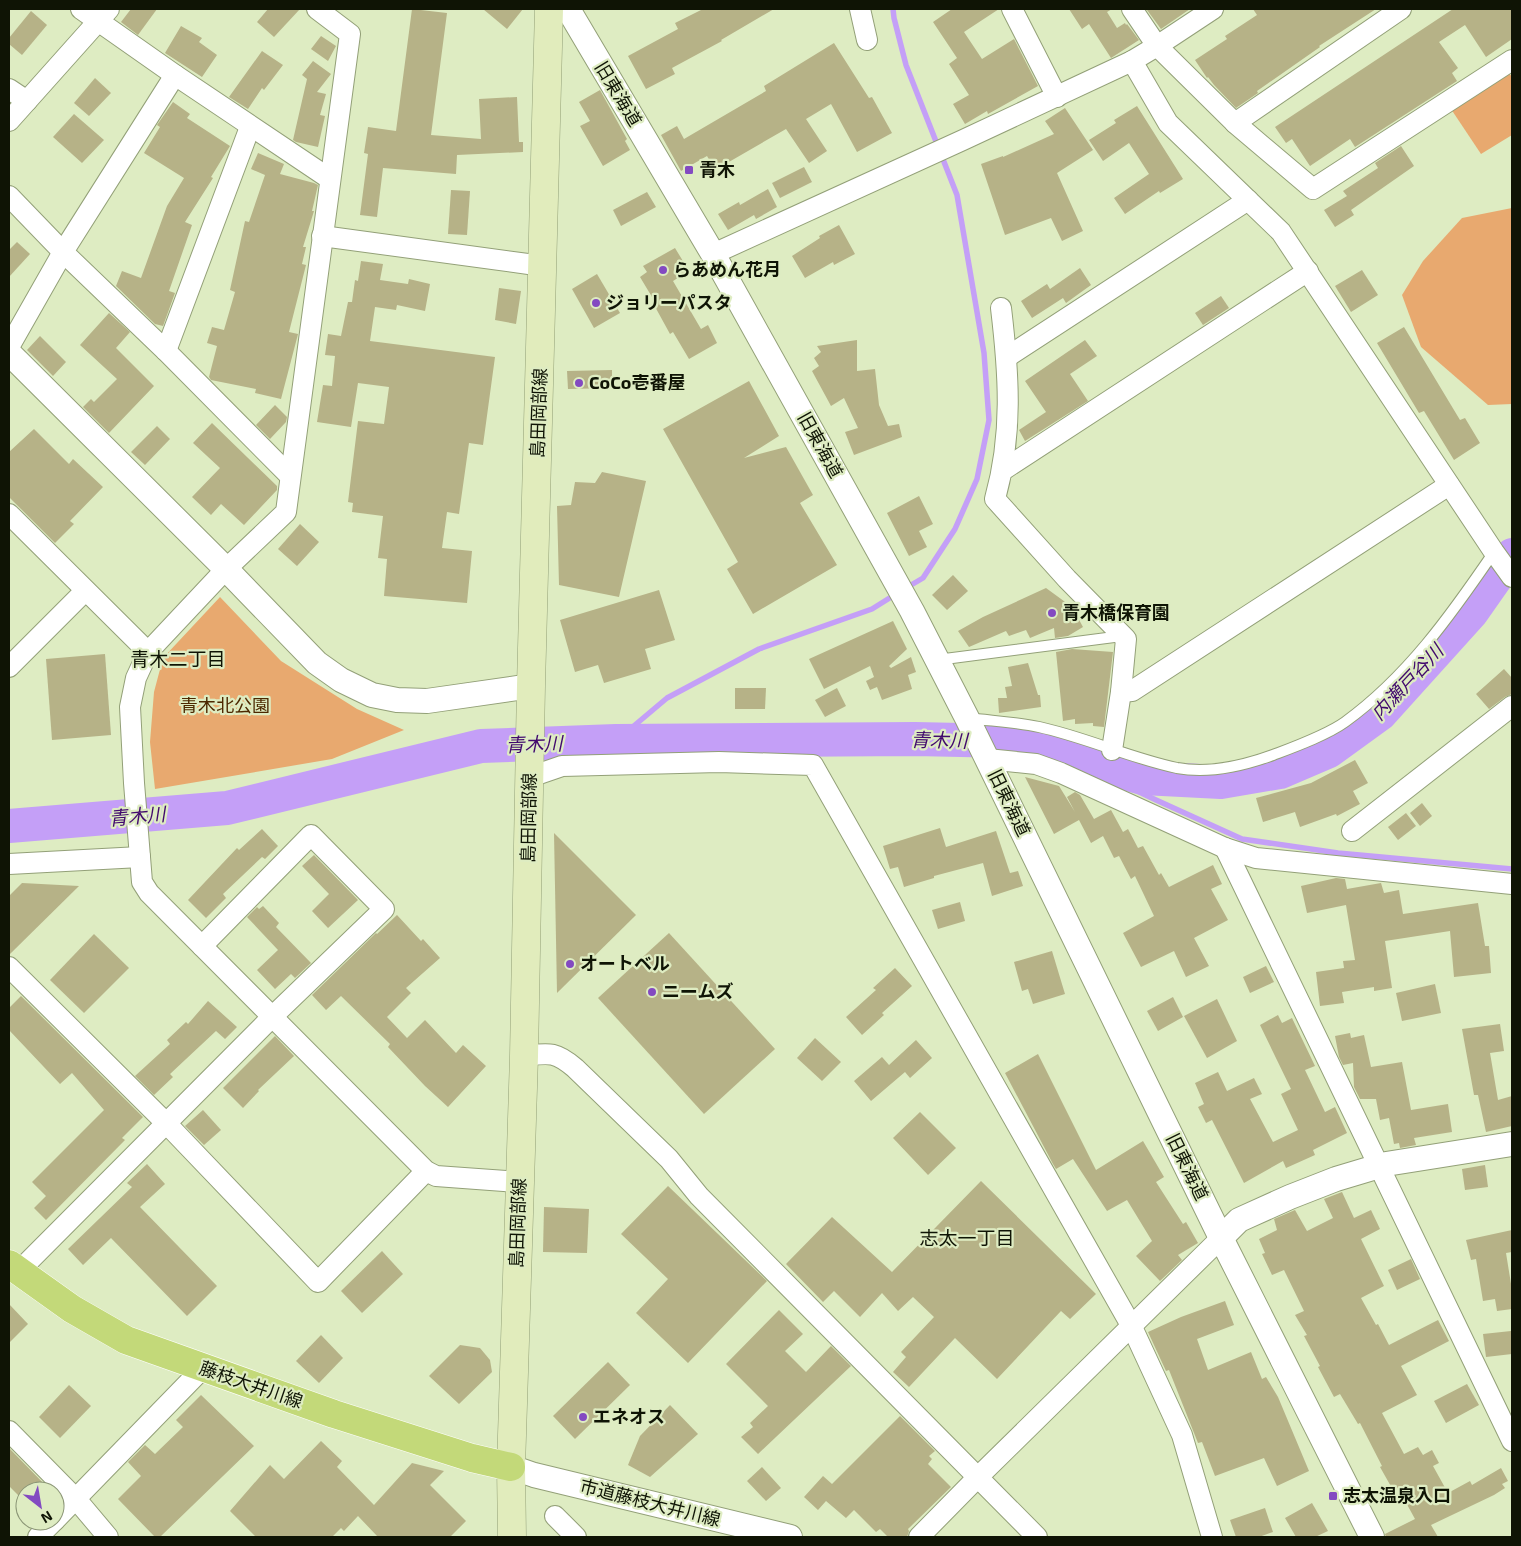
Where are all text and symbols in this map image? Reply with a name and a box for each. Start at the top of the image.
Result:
street label: 旧東海道 [591,57,647,130]
place label: 青木 [699,158,735,180]
marker: 青木 [683,164,695,176]
place label: らあめん花月 [673,258,781,280]
marker: らあめん花月 [657,264,669,276]
place label: ジョリーパスタ [606,291,732,313]
marker: ジョリーパスタ [590,297,602,309]
street label: 島田岡部線 [525,368,551,458]
place label: CoCo壱番屋 [589,371,685,393]
marker: CoCo壱番屋 [573,377,585,389]
street label: 旧東海道 [794,408,848,481]
place label: 青木橋保育園 [1062,601,1170,623]
marker: 青木橋保育園 [1046,607,1058,619]
water label: 内瀬戸谷川 [1366,638,1449,724]
district label: 青木二丁目 [130,647,226,670]
park label: 青木北公園 [180,694,270,716]
water label: 青木川 [910,728,970,752]
water label: 青木川 [505,731,565,756]
street label: 旧東海道 [984,765,1036,840]
street label: 島田岡部線 [516,773,540,863]
water label: 青木川 [108,801,168,829]
place label: オートベル [580,952,670,974]
marker: オートベル [564,958,576,970]
place label: ニームズ [662,980,733,1002]
marker: ニームズ [646,986,658,998]
street label: 旧東海道 [1162,1129,1214,1204]
street label: 島田岡部線 [504,1178,530,1268]
district label: 志太一丁目 [919,1226,1015,1249]
street label: 藤枝大井川線 [197,1356,306,1412]
place label: エネオス [593,1405,665,1427]
marker: エネオス [577,1411,589,1423]
street label: 市道藤枝大井川線 [578,1474,723,1530]
north arrow [15,1481,65,1531]
place label: 志太温泉入口 [1343,1484,1451,1506]
marker: 志太温泉入口 [1327,1490,1339,1502]
text: N [38,1508,56,1527]

